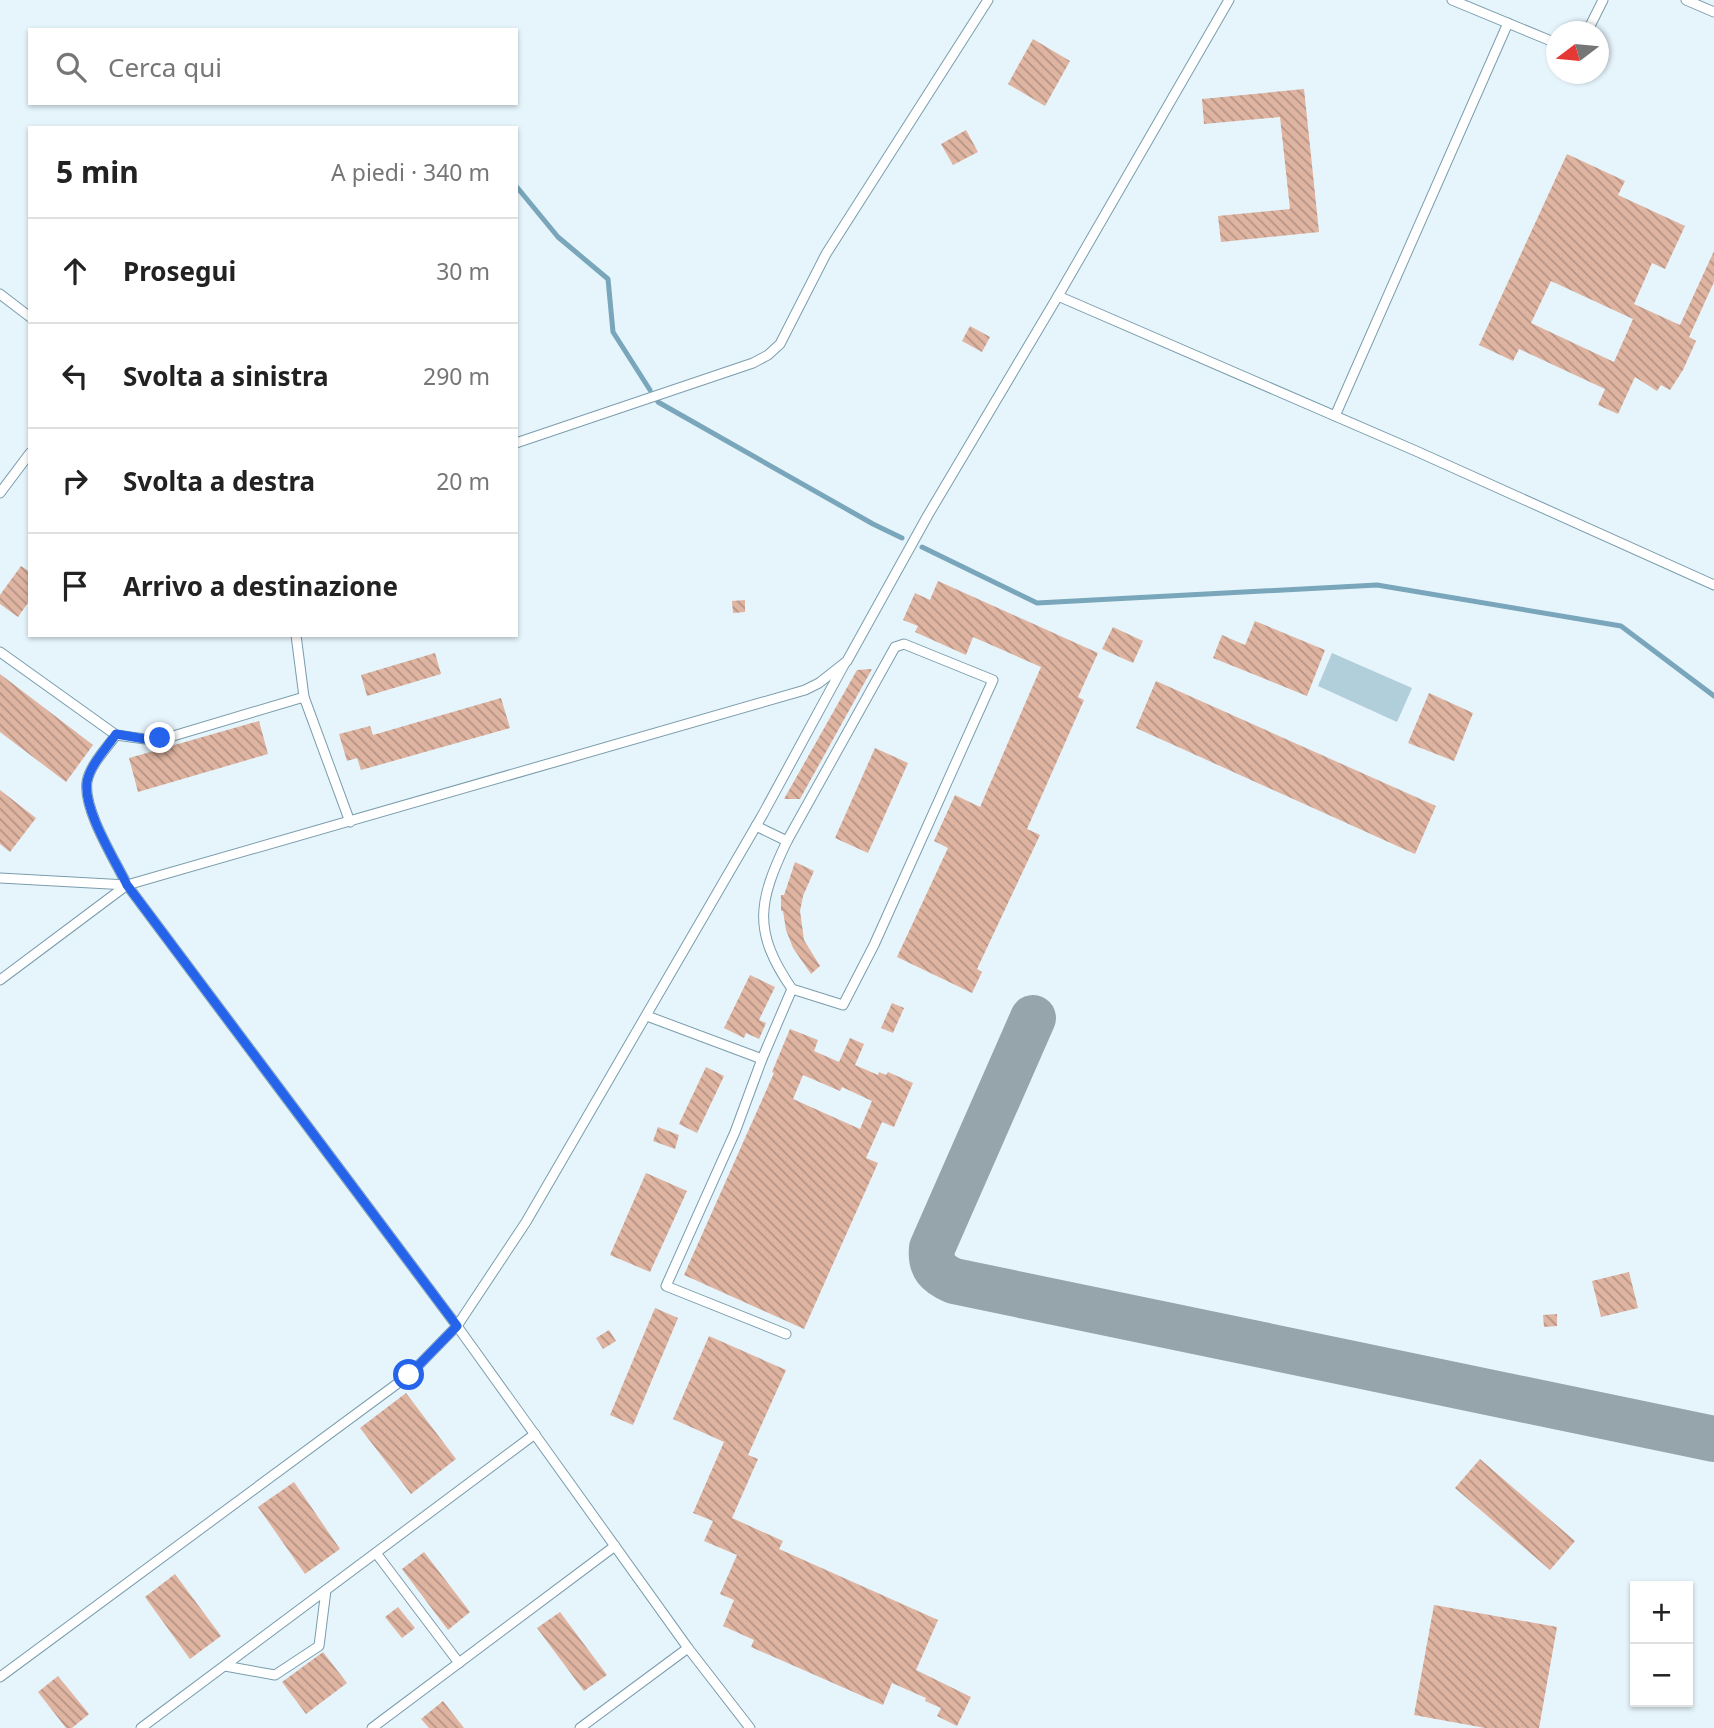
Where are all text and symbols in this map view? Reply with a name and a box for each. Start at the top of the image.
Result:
north arrow [1546,21,1609,84]
search box [28,28,518,105]
icon: search [52,48,90,86]
text: Cerca qui [108,49,222,85]
text: 5 min [56,151,139,192]
text: A piedi · 340 m [331,156,490,188]
icon: ahead [56,252,94,290]
text: Prosegui [123,253,236,289]
text: 30 m [436,255,490,287]
icon: left [56,357,94,395]
text: Svolta a sinistra [123,358,329,394]
text: 290 m [423,360,490,392]
icon: right [56,462,94,500]
text: Svolta a destra [123,463,315,499]
text: 20 m [436,465,490,497]
icon: arrive [56,567,94,605]
text: Arrivo a destinazione [123,568,398,604]
route end [144,722,175,753]
route start [393,1359,424,1390]
map controls [1630,1581,1693,1707]
button: + [1630,1581,1693,1644]
button: − [1630,1644,1693,1707]

